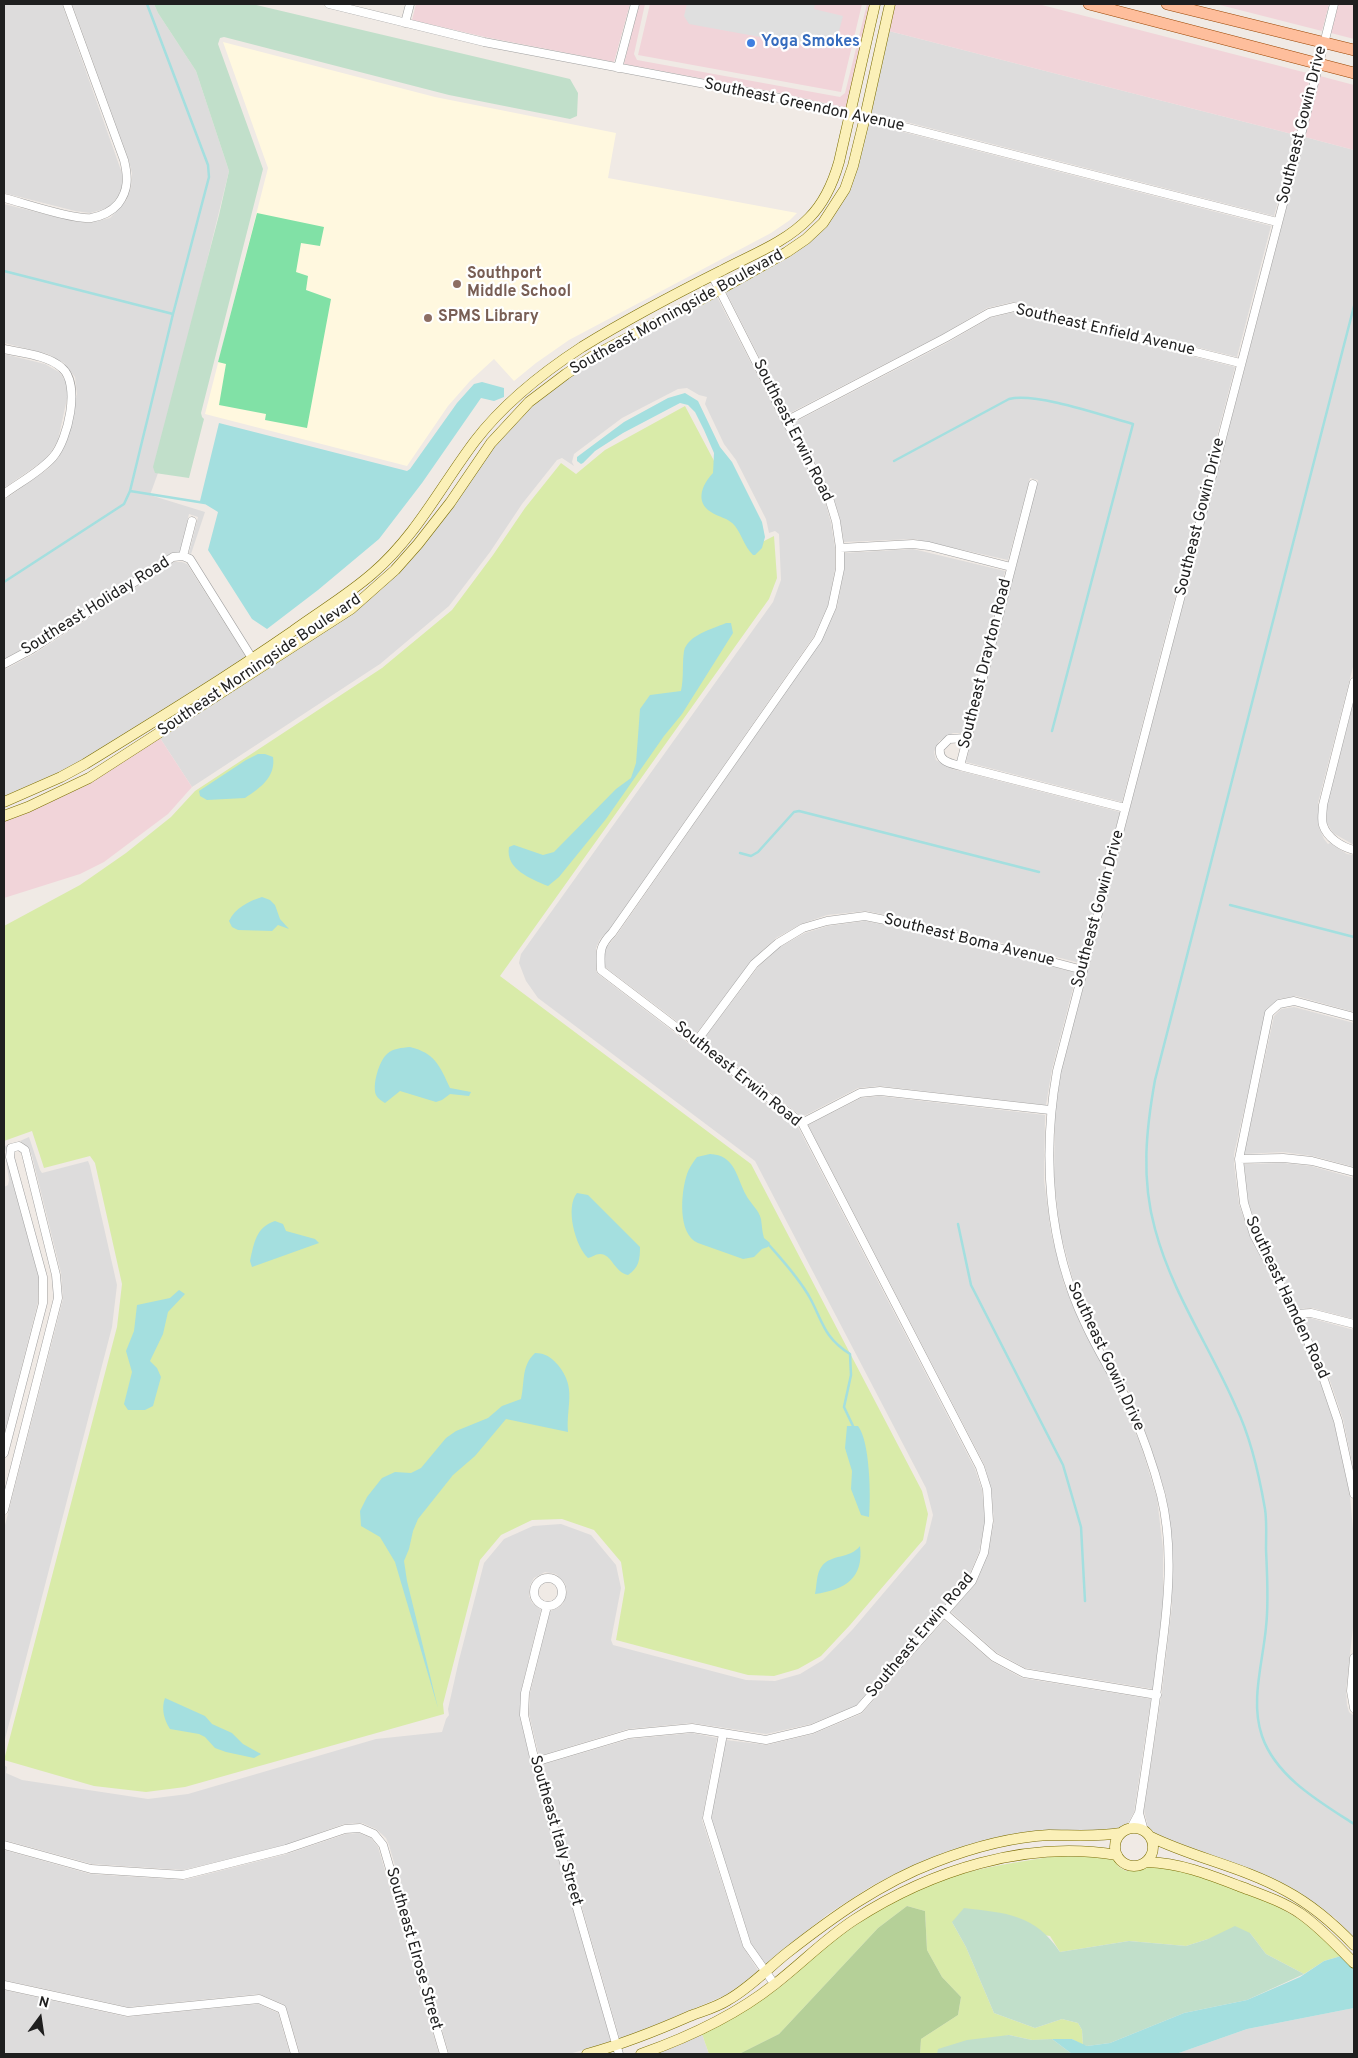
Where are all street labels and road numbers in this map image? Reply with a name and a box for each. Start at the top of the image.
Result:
street label: Southeast Gowin Drive [1274,44,1332,206]
street label: Southeast Greendon Avenue [702,75,906,137]
street label: Southeast Morningside Boulevard [567,246,787,380]
street label: Southeast Enfield Avenue [1014,301,1196,361]
street label: Southeast Erwin Road [748,357,836,505]
street label: Southeast Gowin Drive [1172,436,1230,598]
street label: Southeast Holiday Road [18,553,174,661]
street label: Southeast Drayton Road [956,577,1016,751]
street label: Southeast Morningside Boulevard [155,591,365,741]
street label: Southeast Gowin Drive [1069,828,1129,990]
street label: Southeast Boma Avenue [882,911,1056,971]
street label: Southeast Erwin Road [670,1018,804,1132]
street label: Southeast Hamden Road [1240,1214,1332,1382]
street label: Southeast Gowin Drive [1062,1279,1148,1435]
street label: Southeast Erwin Road [863,1570,979,1702]
street label: Southeast Italy Street [524,1754,586,1908]
street label: Southeast Elrose Street [381,1865,445,2033]

